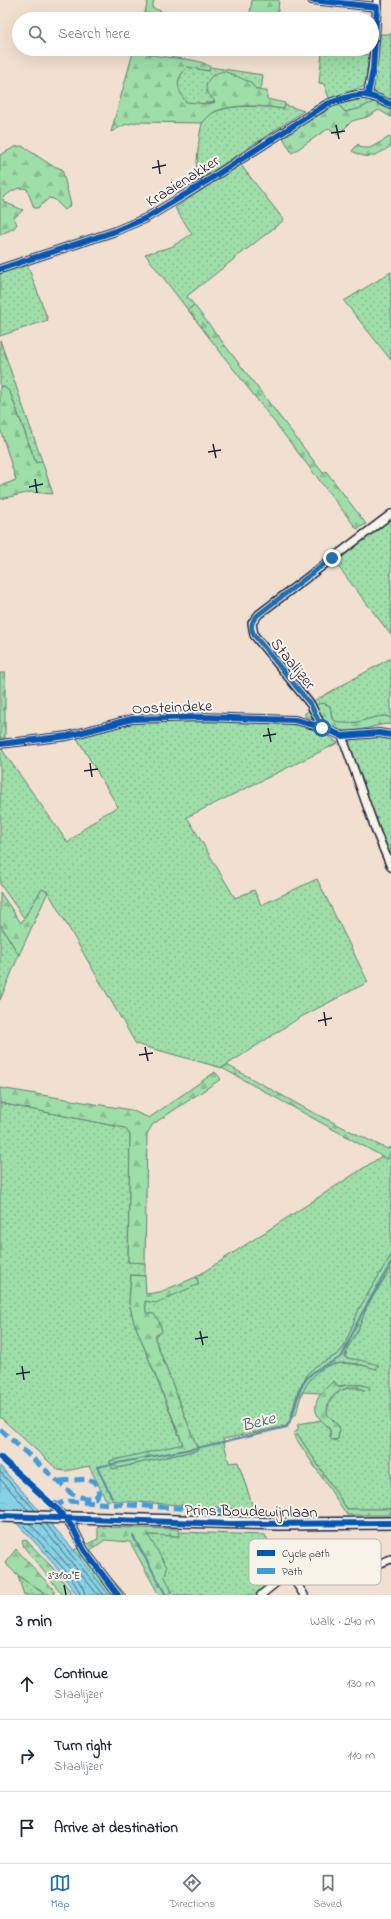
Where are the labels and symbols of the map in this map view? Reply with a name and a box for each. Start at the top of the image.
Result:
street label: Kraaienakker [142,150,225,214]
route end [323,549,341,567]
street label: Staalijzer [264,633,321,695]
street label: Oosteindeke [131,695,214,721]
route start [313,719,331,737]
water label: Beke [239,1406,279,1439]
street label: Prins Boudewijnlaan [184,1499,318,1525]
legend [249,1539,381,1585]
text: Cycle path [282,1546,330,1563]
text: Path [282,1564,303,1580]
text: 3°31'00"E [48,1569,80,1584]

